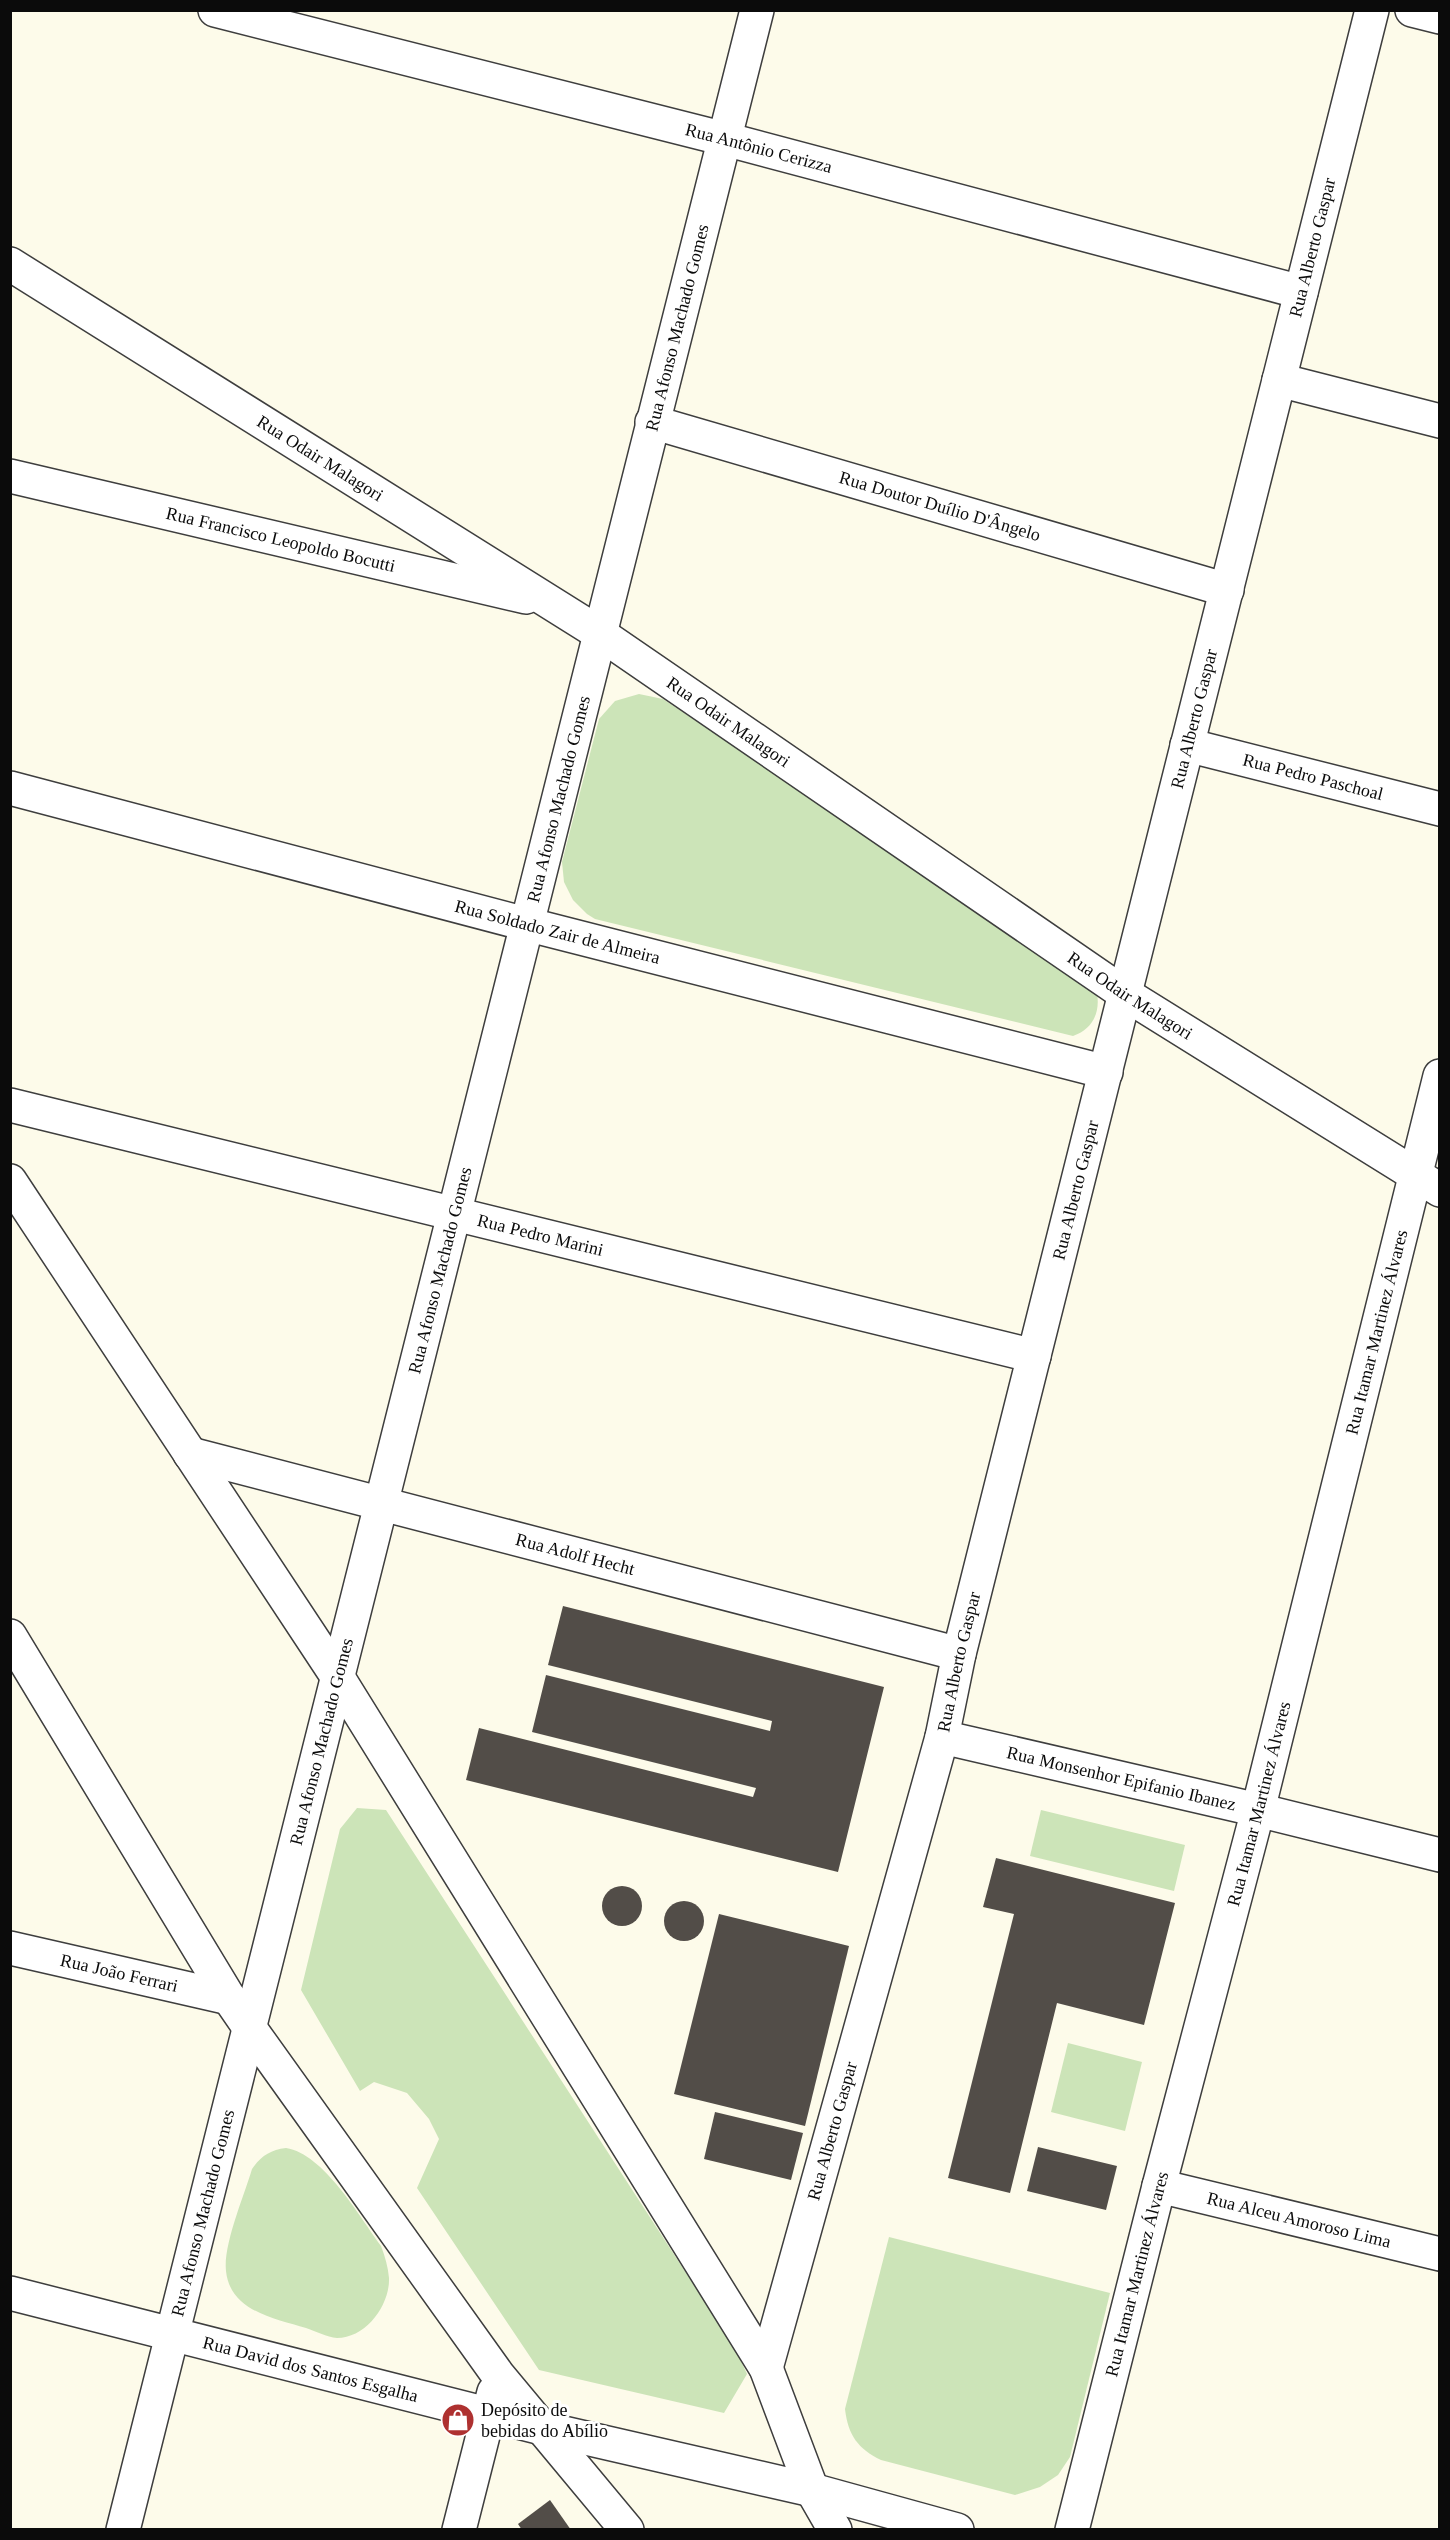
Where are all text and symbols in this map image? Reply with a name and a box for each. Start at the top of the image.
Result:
street label: Rua Antônio Cerizza [683,119,834,177]
street label: Rua Alberto Gaspar [1285,176,1339,319]
street label: Rua Afonso Machado Gomes [641,222,713,433]
street label: Rua Odair Malagori [253,411,387,505]
street label: Rua Doutor Duílio D'Ângelo [837,467,1043,545]
street label: Rua Francisco Leopoldo Bocutti [164,503,397,576]
street label: Rua Alberto Gaspar [1167,647,1221,791]
street label: Rua Odair Malagori [663,673,794,771]
street label: Rua Afonso Machado Gomes [523,693,594,904]
street label: Rua Pedro Paschoal [1241,750,1385,804]
street label: Rua Soldado Zair de Almeira [453,896,662,968]
street label: Rua Odair Malagori [1064,948,1196,1043]
street label: Rua Alberto Gaspar [1048,1118,1103,1262]
street label: Rua Afonso Machado Gomes [404,1165,476,1376]
street label: Rua Pedro Marini [475,1210,605,1260]
street label: Rua Itamar Martinez Álvares [1341,1227,1412,1437]
street label: Rua Adolf Hecht [514,1529,637,1579]
street label: Rua Alberto Gaspar [933,1590,984,1734]
street label: Rua Afonso Machado Gomes [286,1636,357,1847]
street label: Rua Itamar Martinez Álvares [1223,1699,1295,1908]
street label: Rua Monsenhor Epifanio Ibanez [1005,1742,1238,1815]
street label: Rua João Ferrari [58,1950,180,1996]
street label: Rua Alberto Gaspar [803,2059,861,2203]
street label: Rua Afonso Machado Gomes [167,2107,238,2318]
street label: Rua Itamar Martinez Álvares [1101,2169,1172,2379]
street label: Rua Alceu Amoroso Lima [1205,2188,1393,2252]
street label: Rua David dos Santos Esgalha [201,2332,420,2406]
place label: Depósito de bebidas do Abílio [481,2400,608,2441]
shop icon: Depósito de bebidas do Abílio [440,2402,476,2438]

